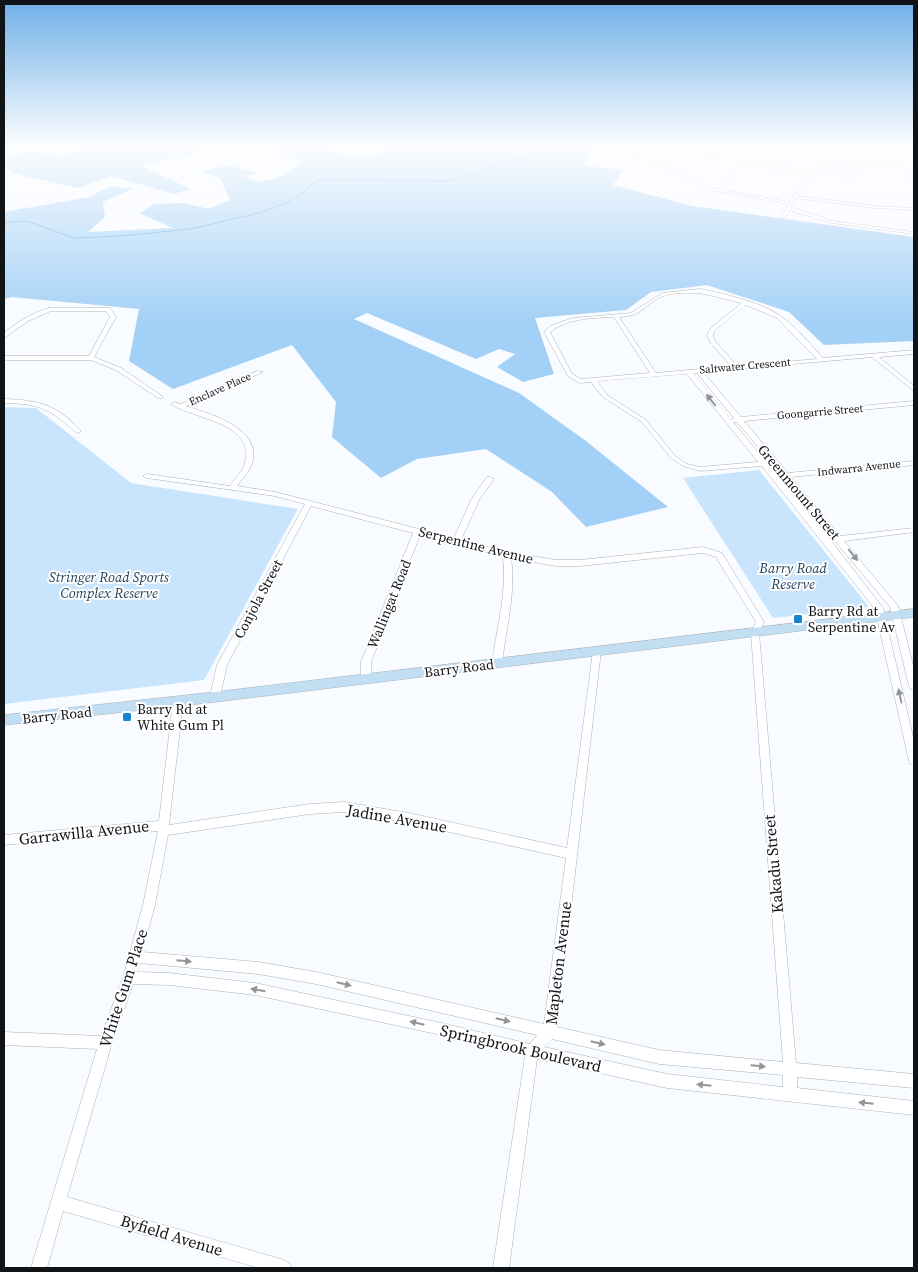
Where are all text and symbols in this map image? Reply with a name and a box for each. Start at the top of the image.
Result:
street label: Saltwater Crescent [699,355,792,377]
street label: Enclave Place [186,368,254,409]
one-way arrow [705,394,716,407]
street label: Goongarrie Street [776,401,864,423]
street label: Greenmount Street [753,440,845,544]
street label: Indwarra Avenue [816,456,902,480]
street label: Serpentine Avenue [417,521,535,569]
one-way arrow [847,549,858,562]
street label: Conjola Street [229,555,287,642]
street label: Wallingat Road [362,557,416,651]
park label: Barry Road Reserve [758,558,828,594]
park label: Stringer Road Sports Complex Reserve [49,567,170,603]
place label: Barry Rd at Serpentine Av [808,601,895,637]
marker: Barry Rd at Serpentine Av [792,613,804,625]
street label: Barry Road [423,654,495,682]
one-way arrow [896,688,904,704]
place label: Barry Rd at White Gum Pl [137,699,224,735]
street label: Barry Road [21,701,93,729]
marker: Barry Rd at White Gum Pl [121,711,133,723]
street label: Jadine Avenue [344,798,449,838]
street label: Kakadu Street [758,813,788,914]
street label: Garrawilla Avenue [18,814,150,850]
street label: Mapleton Avenue [540,900,576,1026]
street label: White Gum Place [93,926,153,1050]
one-way arrow [176,957,192,965]
one-way arrow [337,980,352,988]
one-way arrow [249,985,265,993]
one-way arrow [495,1016,510,1024]
one-way arrow [409,1019,424,1027]
street label: Springbrook Boulevard [438,1019,604,1077]
one-way arrow [590,1039,605,1047]
one-way arrow [750,1062,766,1070]
one-way arrow [696,1081,712,1089]
one-way arrow [857,1098,873,1106]
street label: Byfield Avenue [118,1209,226,1261]

